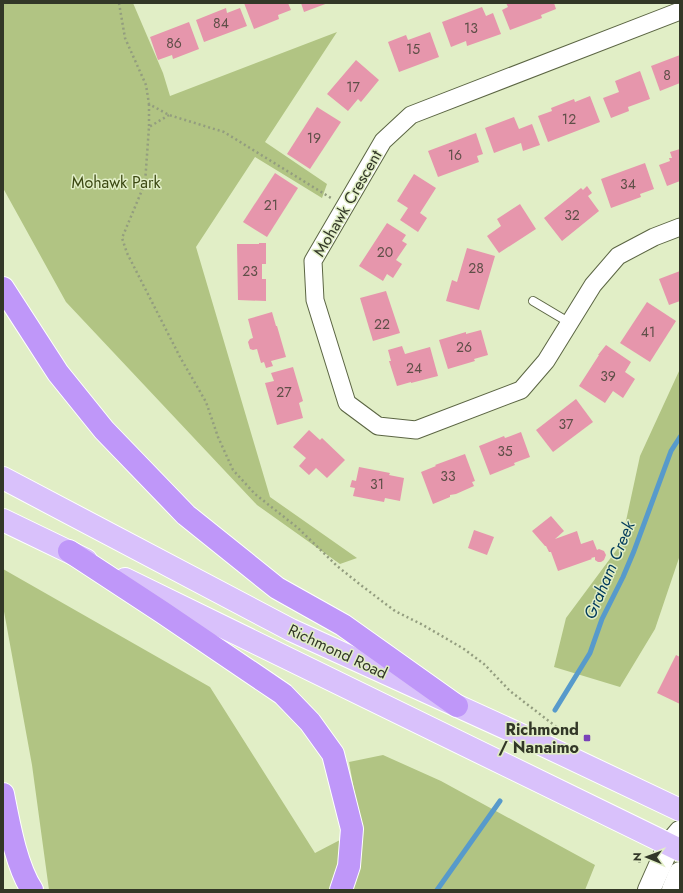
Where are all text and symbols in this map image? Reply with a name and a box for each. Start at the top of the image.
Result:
house number: 84 [213,13,229,33]
house number: 13 [464,18,478,38]
house number: 86 [166,33,182,53]
house number: 15 [406,39,420,59]
house number: 8 [663,65,671,85]
house number: 17 [346,77,360,97]
house number: 12 [562,109,576,129]
house number: 19 [307,128,321,148]
house number: 16 [448,145,462,165]
street label: Mohawk Crescent [308,146,387,261]
park label: Mohawk Park [72,171,161,194]
house number: 34 [620,174,636,194]
house number: 21 [264,195,278,215]
house number: 32 [564,205,580,225]
house number: 20 [377,242,393,262]
house number: 28 [468,258,484,278]
house number: 23 [242,261,258,281]
house number: 22 [374,314,390,334]
house number: 41 [641,322,655,342]
house number: 26 [456,337,472,357]
house number: 24 [406,358,422,378]
house number: 39 [600,366,616,386]
house number: 27 [276,382,292,402]
house number: 37 [559,414,574,434]
house number: 35 [497,441,513,461]
house number: 33 [440,466,456,486]
house number: 31 [370,474,384,494]
water label: Graham Creek [577,516,641,623]
street label: Richmond Road [284,618,391,685]
place label: Richmond / Nanaimo [498,718,579,759]
marker: Richmond / Nanaimo [582,733,592,743]
north arrow [627,837,667,877]
text: N [629,852,645,861]

